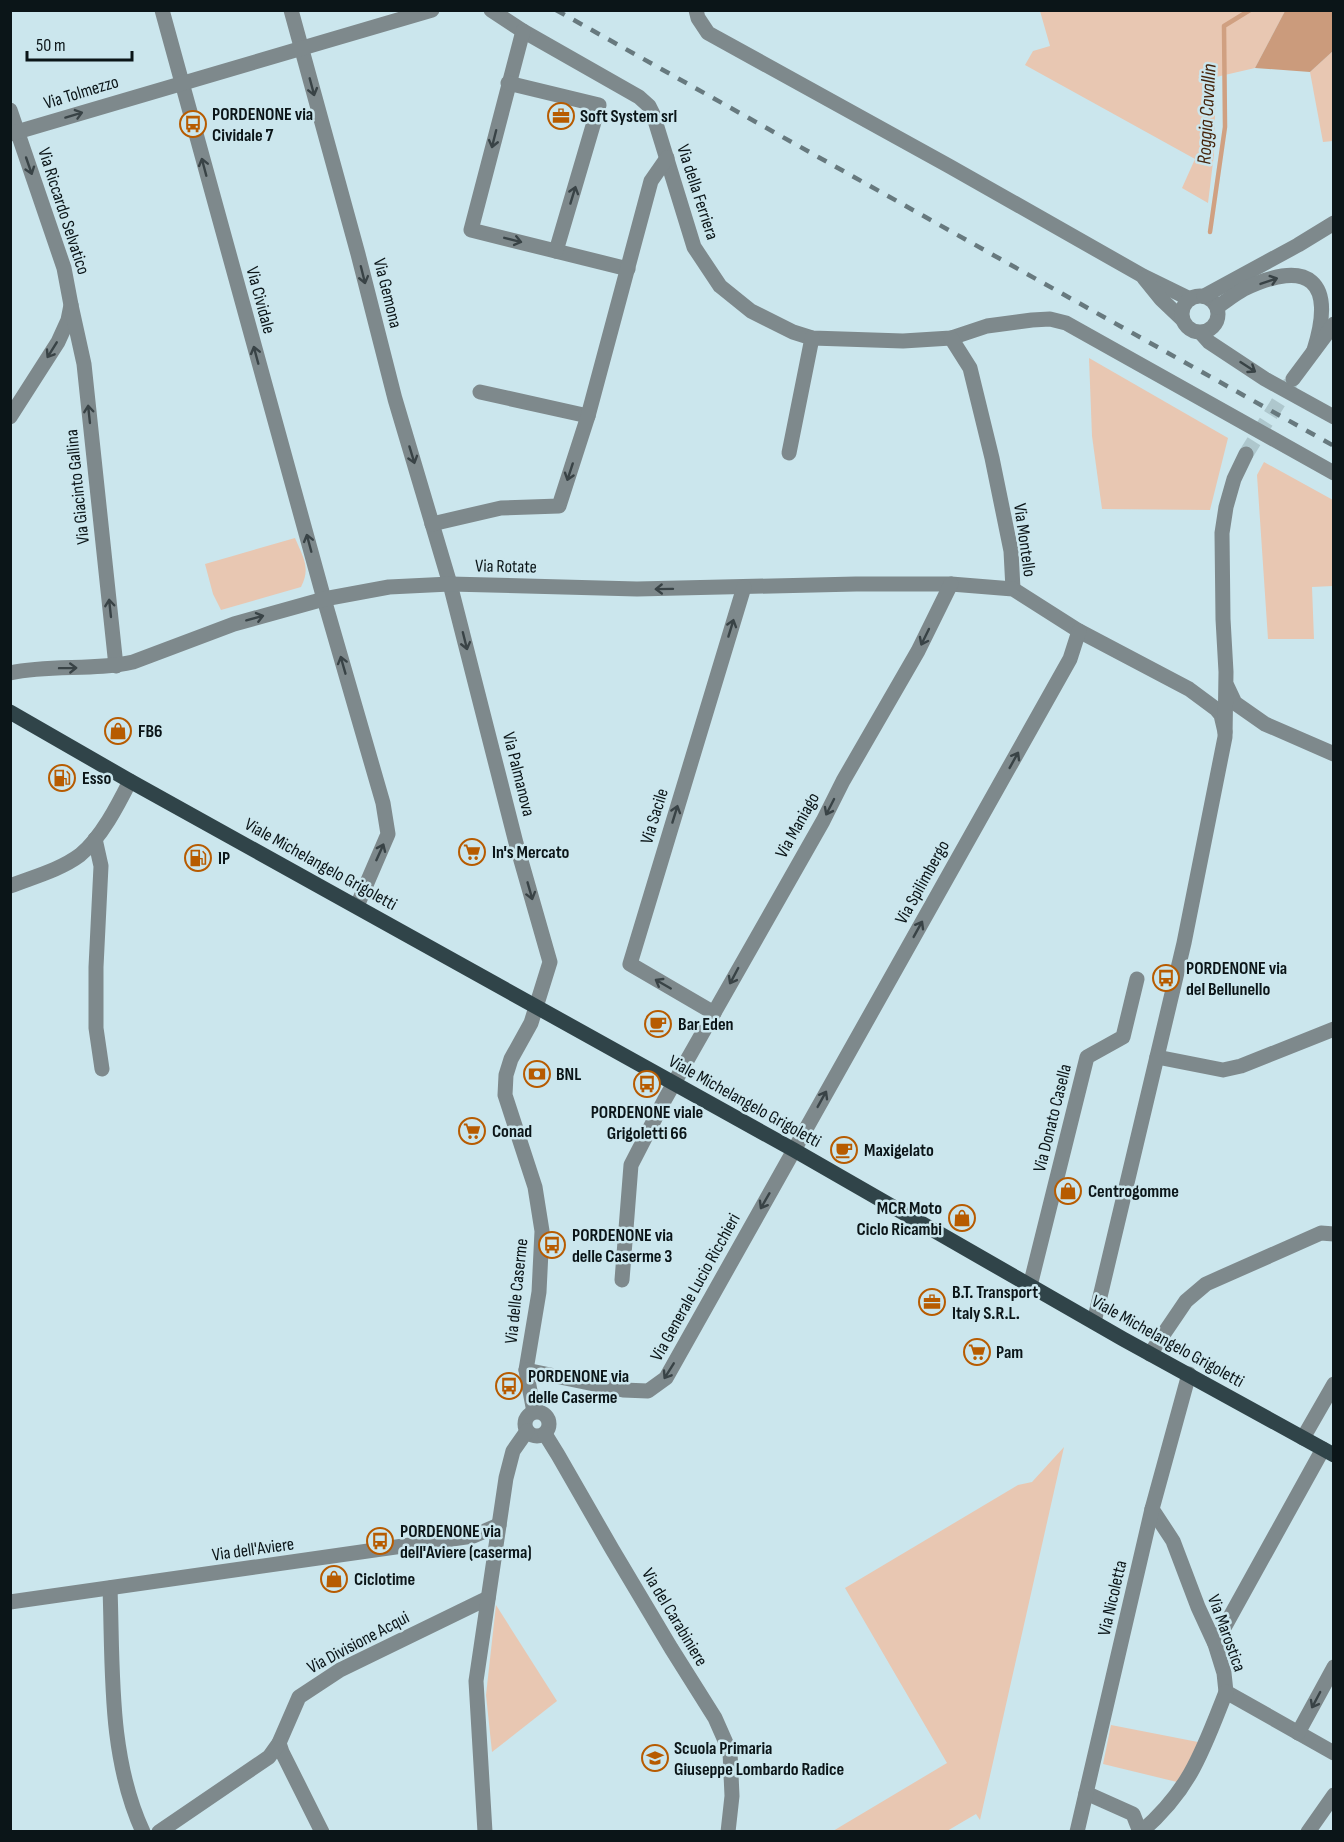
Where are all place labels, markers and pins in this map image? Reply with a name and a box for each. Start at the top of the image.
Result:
office icon: Soft System srl [546,101,576,131]
place label: PORDENONE via Cividale 7 [212,104,313,146]
place label: Soft System srl [580,106,677,127]
bus stop icon: PORDENONE via Cividale 7 [178,109,208,139]
shop icon: FB6 [103,716,133,746]
place label: FB6 [138,721,163,742]
fuel station icon: Esso [47,763,77,793]
place label: Esso [82,768,111,789]
supermarket icon: In's Mercato [457,837,487,867]
place label: In's Mercato [492,842,570,863]
fuel station icon: IP [183,843,213,873]
place label: IP [218,848,230,869]
place label: PORDENONE via del Bellunello [1186,958,1287,1000]
bus stop icon: PORDENONE via del Bellunello [1151,963,1181,993]
cafe icon: Bar Eden [643,1009,673,1039]
place label: Bar Eden [678,1014,734,1035]
bank icon: BNL [522,1059,552,1089]
place label: BNL [556,1064,581,1085]
bus stop icon: PORDENONE viale Grigoletti 66 [632,1069,662,1099]
place label: PORDENONE viale Grigoletti 66 [591,1102,703,1144]
supermarket icon: Conad [457,1116,487,1146]
place label: Conad [492,1121,532,1142]
cafe icon: Maxigelato [829,1135,859,1165]
place label: Maxigelato [864,1140,934,1161]
shop icon: Centrogomme [1053,1176,1083,1206]
place label: Centrogomme [1088,1181,1179,1202]
place label: MCR Moto Ciclo Ricambi [857,1198,942,1240]
shop icon: MCR Moto Ciclo Ricambi [947,1203,977,1233]
place label: PORDENONE via delle Caserme 3 [572,1225,673,1267]
bus stop icon: PORDENONE via delle Caserme 3 [537,1230,567,1260]
place label: B.T. Transport Italy S.R.L. [952,1282,1038,1324]
office icon: B.T. Transport Italy S.R.L. [917,1287,947,1317]
supermarket icon: Pam [962,1337,992,1367]
place label: Pam [996,1342,1023,1363]
place label: PORDENONE via delle Caserme [528,1366,629,1408]
bus stop icon: PORDENONE via delle Caserme [494,1371,524,1401]
place label: PORDENONE via dell'Aviere (caserma) [400,1521,532,1563]
bus stop icon: PORDENONE via dell'Aviere (caserma) [365,1526,395,1556]
shop icon: Ciclotime [319,1564,349,1594]
place label: Ciclotime [354,1569,415,1590]
place label: Scuola Primaria Giuseppe Lombardo Radice [674,1738,844,1780]
school or university icon: Scuola Primaria Giuseppe Lombardo Radice [640,1743,670,1773]

